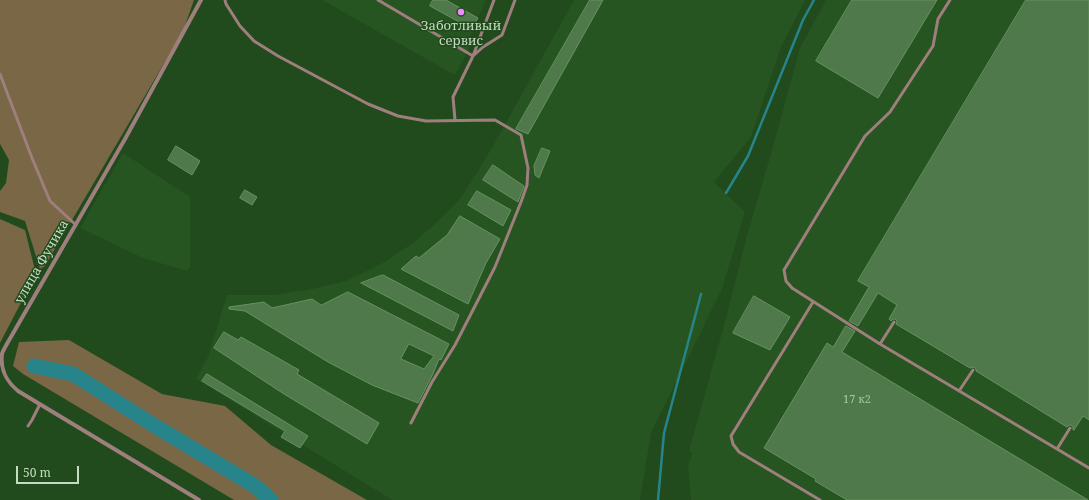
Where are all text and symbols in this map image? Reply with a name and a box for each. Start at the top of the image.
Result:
marker: Заботливый сервис [456,7,466,17]
place label: Заботливый сервис [421,18,501,49]
street label: улица Фучика [12,217,72,307]
house number: 17 к2 [843,393,871,407]
scale bar [18,458,81,484]
text: 50 m [23,464,51,481]

